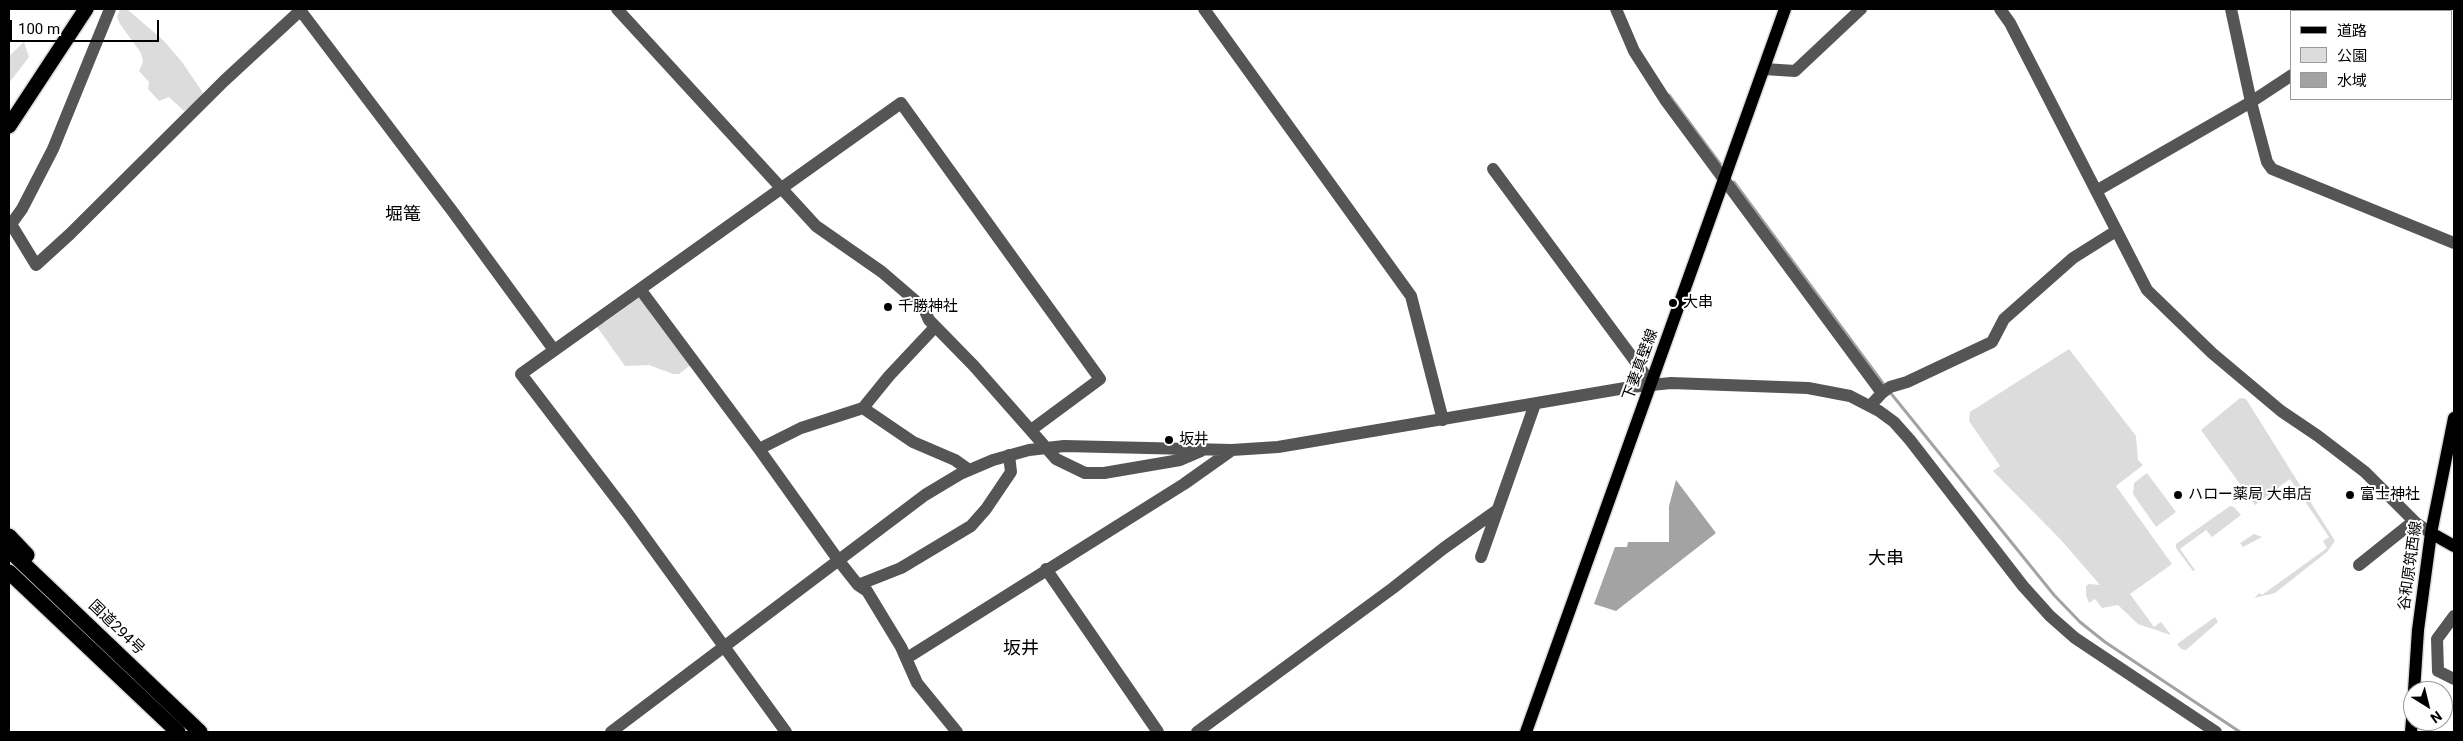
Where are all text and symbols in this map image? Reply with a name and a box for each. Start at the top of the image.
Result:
scale bar [12,10,161,42]
legend [2290,10,2453,100]
text: 100 m [18,20,60,38]
text: 道路 [2337,22,2367,40]
text: 公園 [2337,47,2367,65]
text: 水域 [2337,72,2367,90]
district label: 堀篭 [385,204,421,226]
place label: 大串 [1683,294,1713,312]
marker: 大串 [1667,297,1679,309]
place label: 千勝神社 [898,298,958,316]
marker: 千勝神社 [882,301,894,313]
street label: 下妻真壁線 [1620,327,1662,403]
place label: 坂井 [1179,431,1209,449]
marker: 坂井 [1163,434,1175,446]
place label: ハロー薬局 大串店 [2188,486,2312,504]
place label: 富士神社 [2360,486,2420,504]
marker: ハロー薬局 大串店 [2172,489,2184,501]
marker: 富士神社 [2344,489,2356,501]
street label: 谷和原筑西線 [2396,520,2426,612]
district label: 大串 [1868,548,1904,570]
street label: 国道294号 [84,597,148,659]
district label: 坂井 [1003,638,1039,660]
north arrow [2403,681,2453,731]
text: N [2428,708,2445,727]

